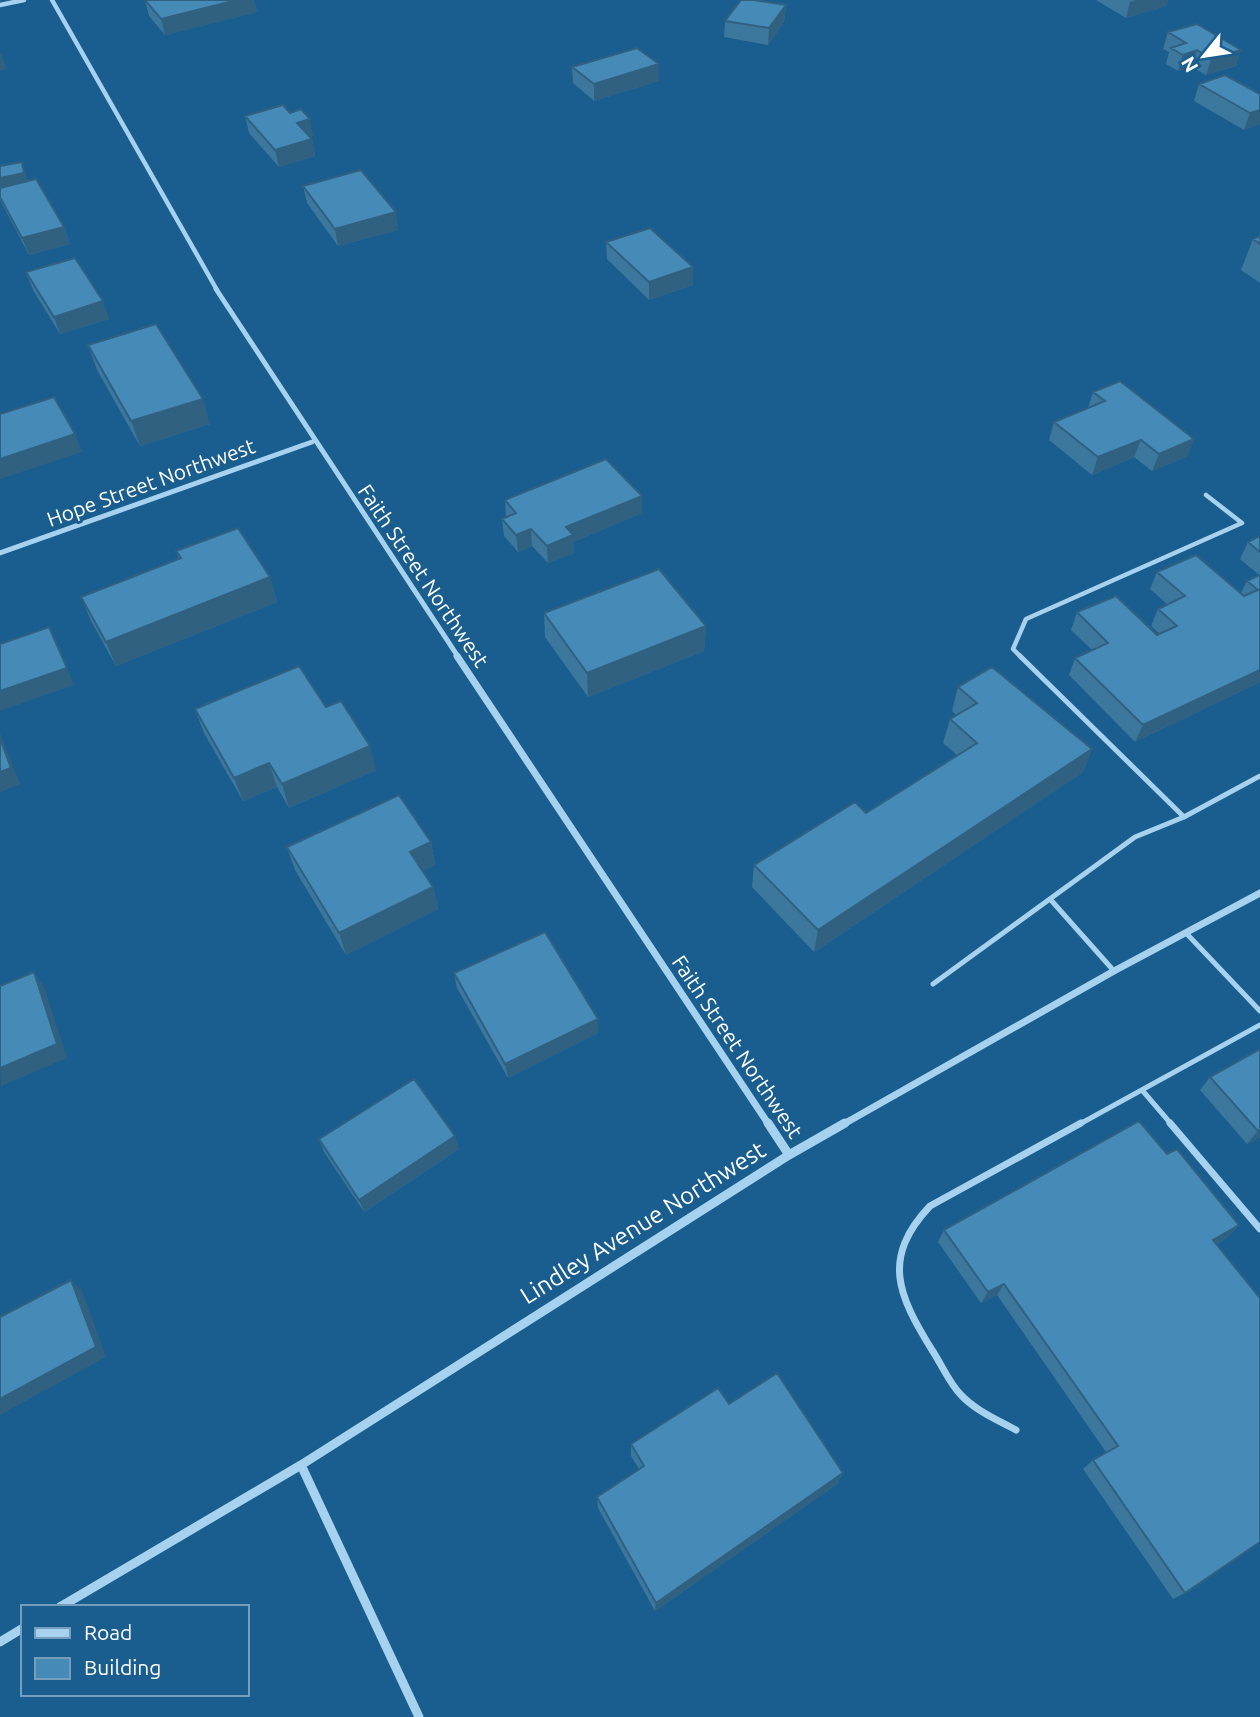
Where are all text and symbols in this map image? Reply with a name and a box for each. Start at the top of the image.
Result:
north arrow [1169,21,1239,91]
text: N [1176,53,1202,76]
street label: Hope Street Northwest [43,433,258,531]
street label: Faith Street Northwest [354,479,494,671]
street label: Faith Street Northwest [668,950,808,1142]
street label: Lindley Avenue Northwest [515,1136,771,1309]
legend [21,1605,248,1696]
text: Road [84,1620,132,1644]
text: Building [84,1655,161,1679]

